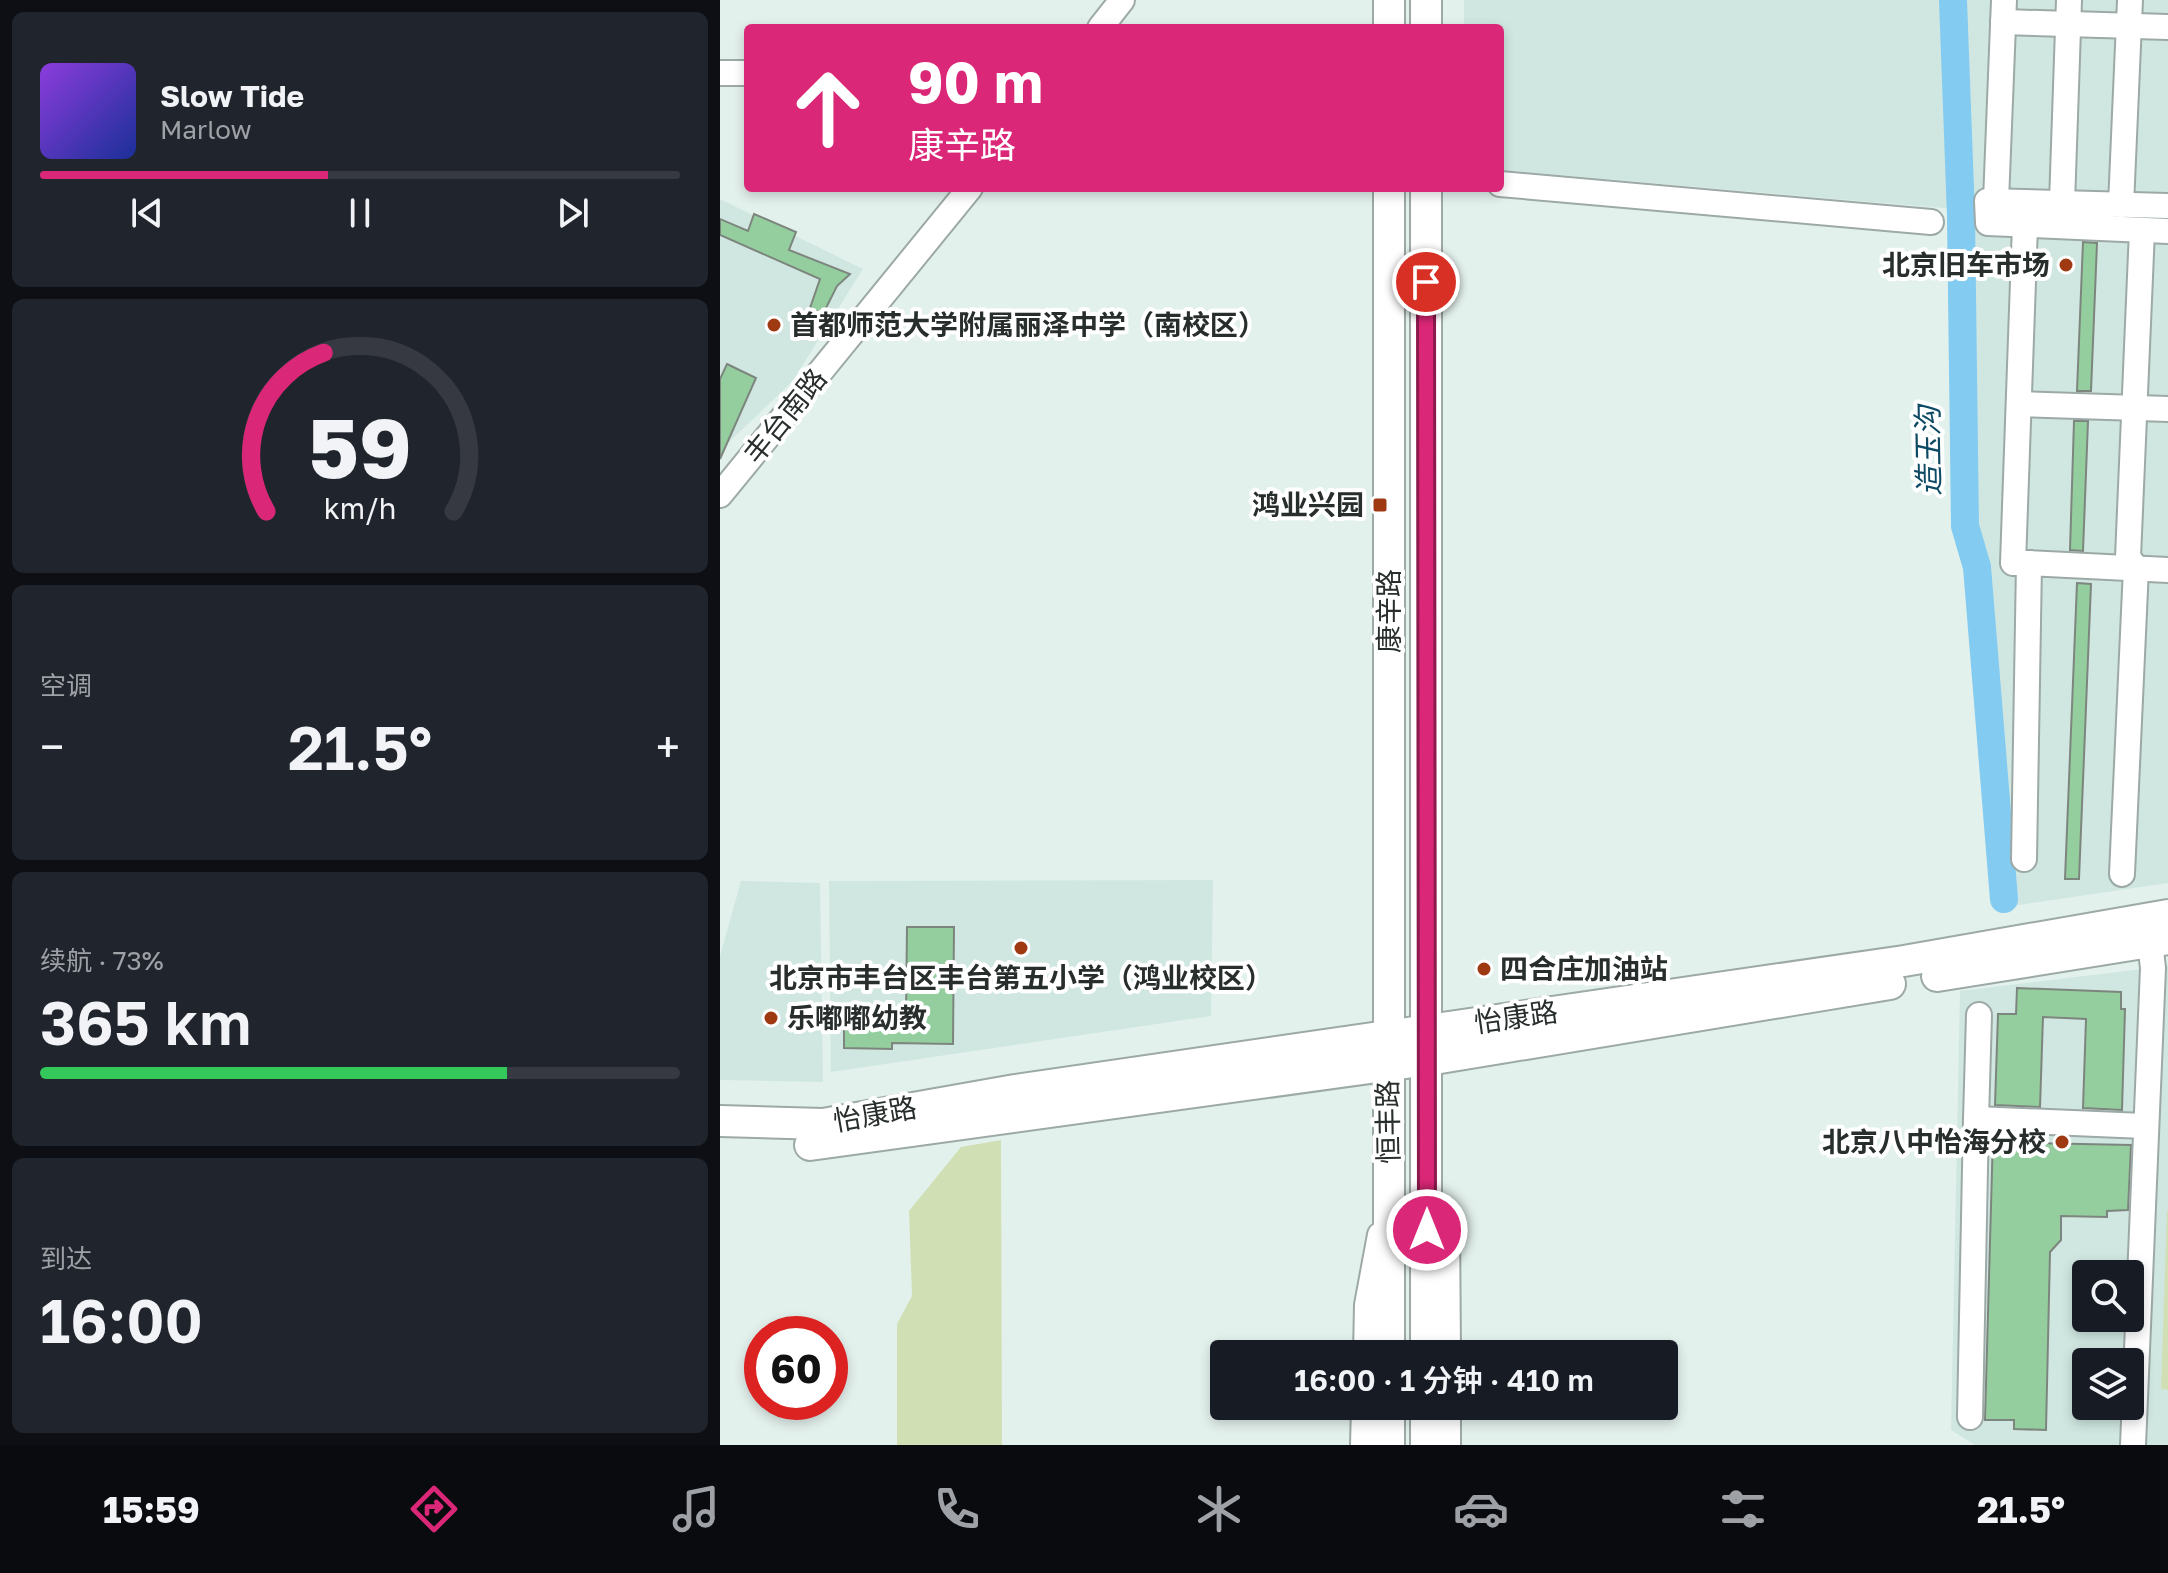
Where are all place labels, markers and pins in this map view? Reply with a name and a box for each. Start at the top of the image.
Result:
pin [1392,248,1460,316]
place label: 北京旧车市场 [1882,248,2050,281]
marker: 北京旧车市场 [2057,256,2075,274]
place label: 首都师范大学附属丽泽中学（南校区） [790,308,1266,341]
marker: 首都师范大学附属丽泽中学（南校区） [765,316,783,334]
place label: 鸿业兴园 [1252,488,1364,521]
marker: 鸿业兴园 [1371,496,1389,514]
marker: 北京市丰台区丰台第五小学（鸿业校区） [1012,939,1030,957]
place label: 四合庄加油站 [1500,952,1668,985]
marker: 四合庄加油站 [1475,960,1493,978]
place label: 北京市丰台区丰台第五小学（鸿业校区） [769,961,1273,994]
place label: 乐嘟嘟幼教 [787,1001,927,1034]
marker: 乐嘟嘟幼教 [762,1009,780,1027]
place label: 北京八中怡海分校 [1822,1125,2046,1158]
marker: 北京八中怡海分校 [2053,1133,2071,1151]

